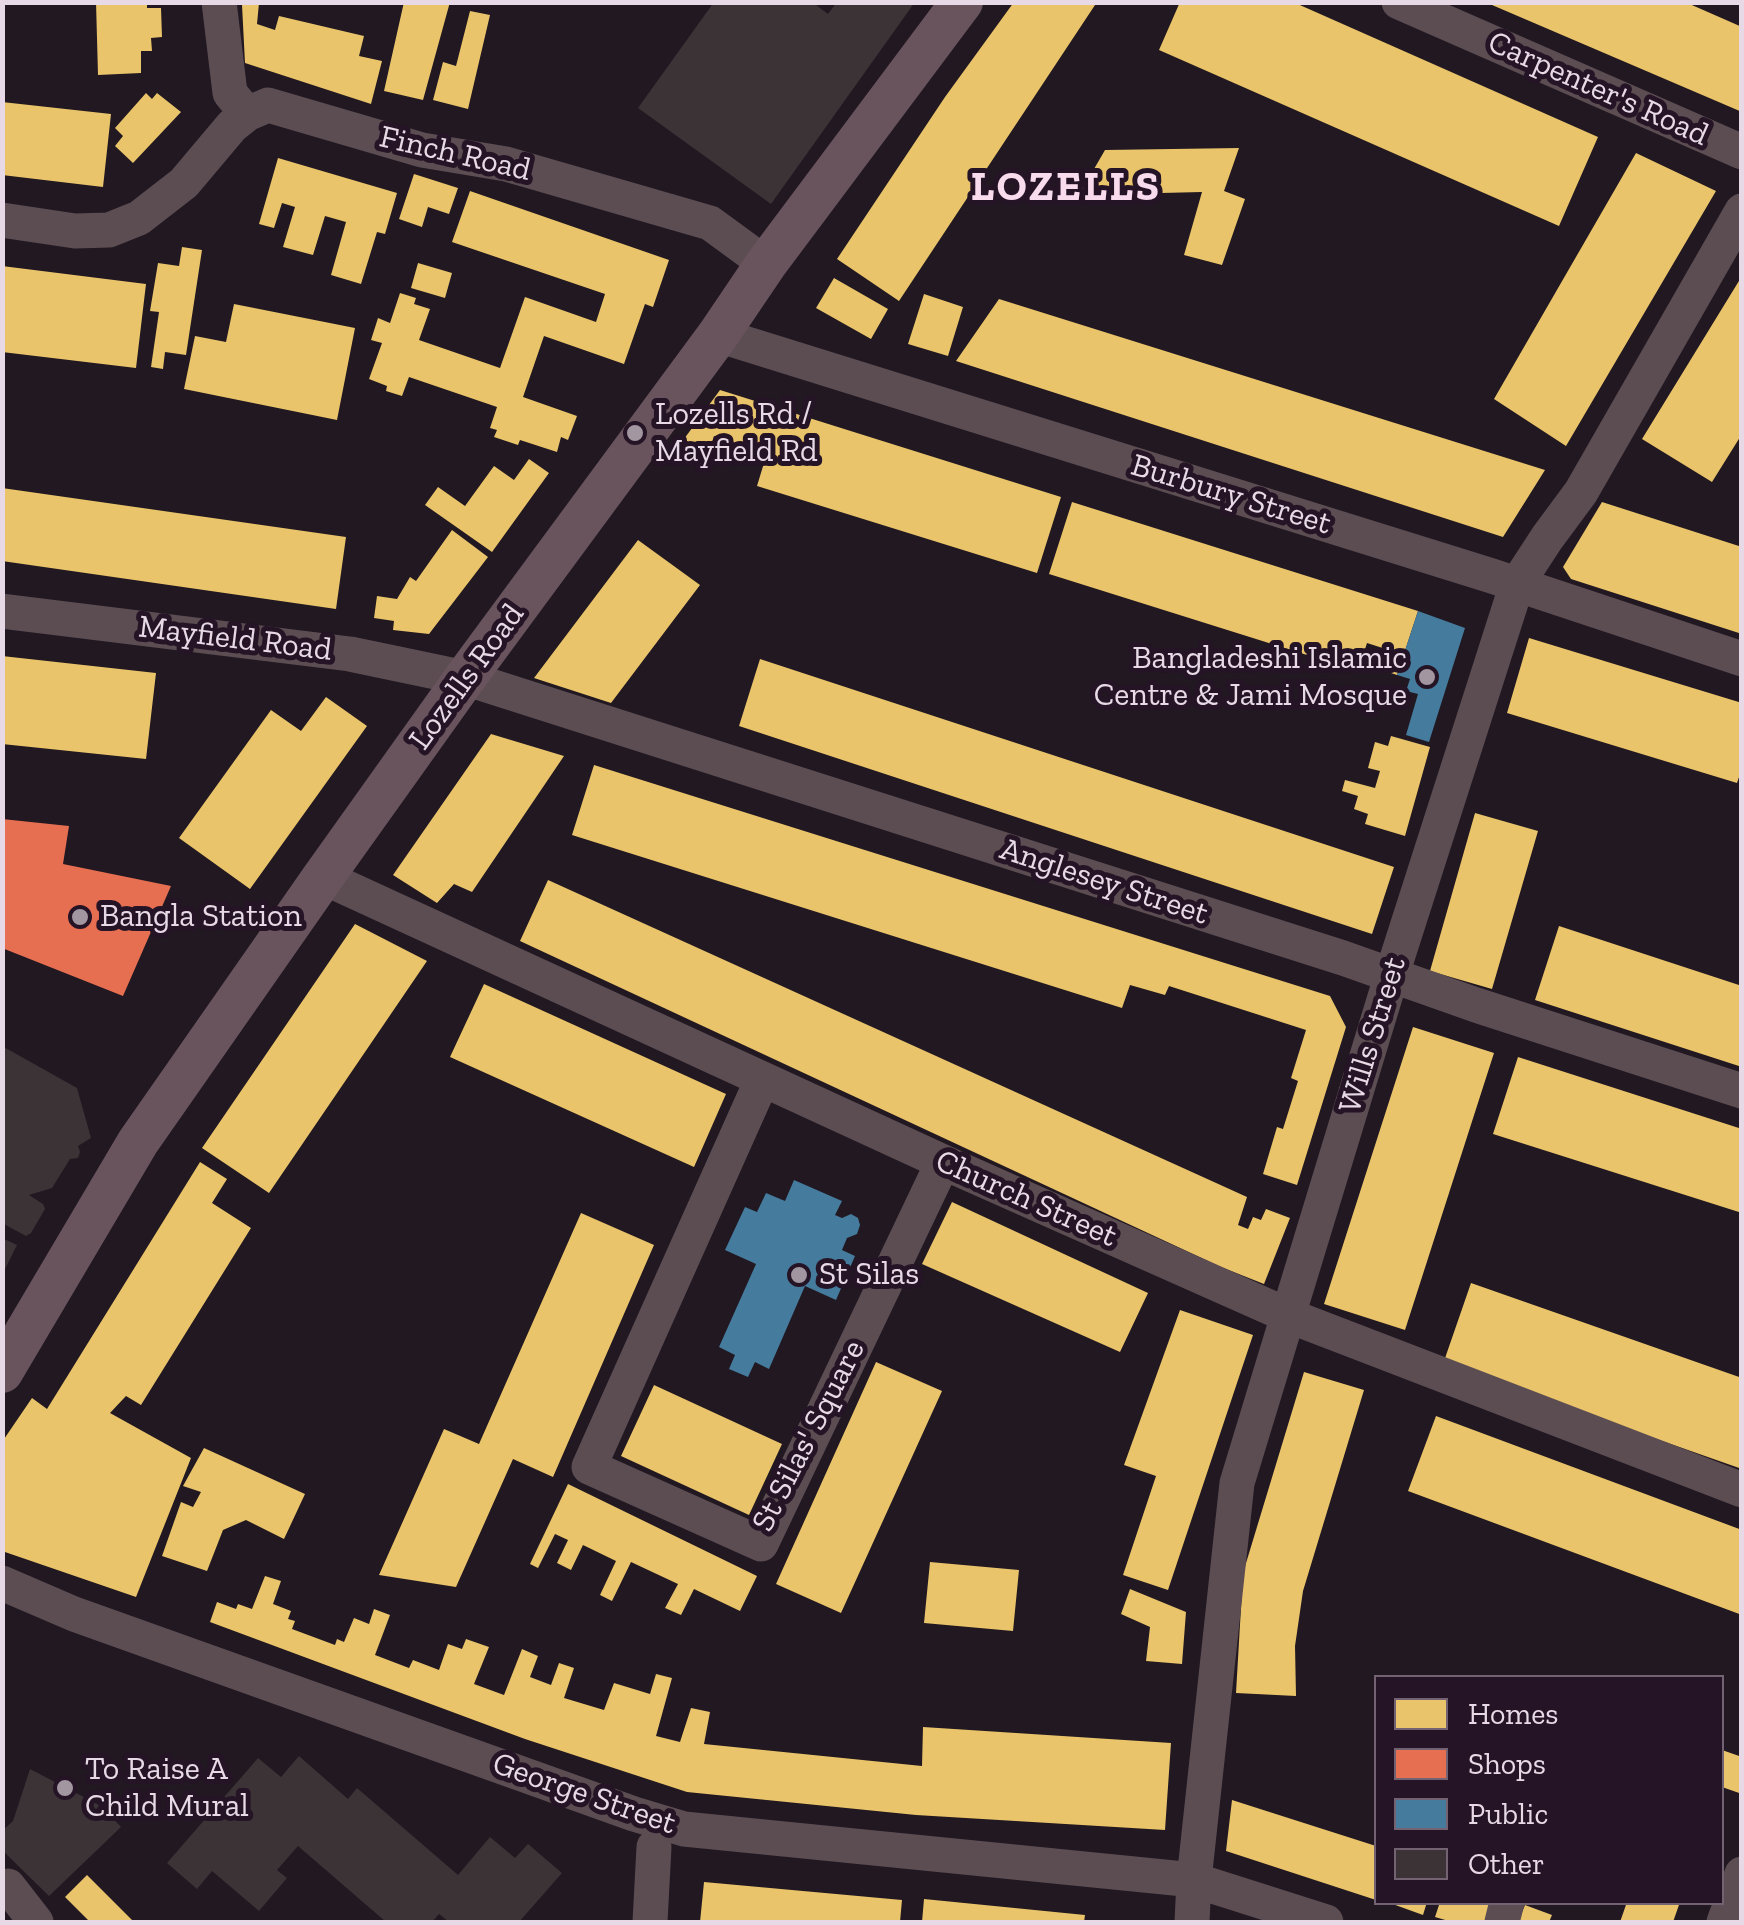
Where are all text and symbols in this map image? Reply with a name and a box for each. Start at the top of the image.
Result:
street label: Carpenter's Road [1482,23,1714,155]
street label: Finch Road [376,118,534,190]
district label: LOZELLS [971,163,1161,213]
place label: Lozells Rd / Mayfield Rd [655,396,818,471]
marker: Lozells Rd / Mayfield Rd [624,422,646,444]
street label: Burbury Street [1126,446,1336,544]
street label: Lozells Road [401,597,533,757]
street label: Mayfield Road [136,608,334,670]
place label: Bangladeshi Islamic Centre & Jami Mosque [1094,640,1407,715]
marker: Bangladeshi Islamic Centre & Jami Mosque [1416,666,1438,688]
street label: Anglesey Street [995,830,1213,934]
place label: Bangla Station [100,898,302,936]
marker: Bangla Station [69,906,91,928]
street label: Wills Street [1331,952,1415,1118]
street label: Church Street [929,1142,1123,1256]
place label: St Silas [819,1256,919,1294]
marker: St Silas [788,1264,810,1286]
street label: St Silas' Square [744,1334,874,1538]
legend [1374,1675,1724,1905]
text: Homes [1468,1696,1558,1732]
street label: George Street [487,1745,681,1843]
text: Shops [1468,1746,1546,1782]
place label: To Raise A Child Mural [85,1751,249,1826]
marker: To Raise A Child Mural [54,1777,76,1799]
text: Public [1468,1796,1548,1832]
text: Other [1468,1846,1545,1882]

